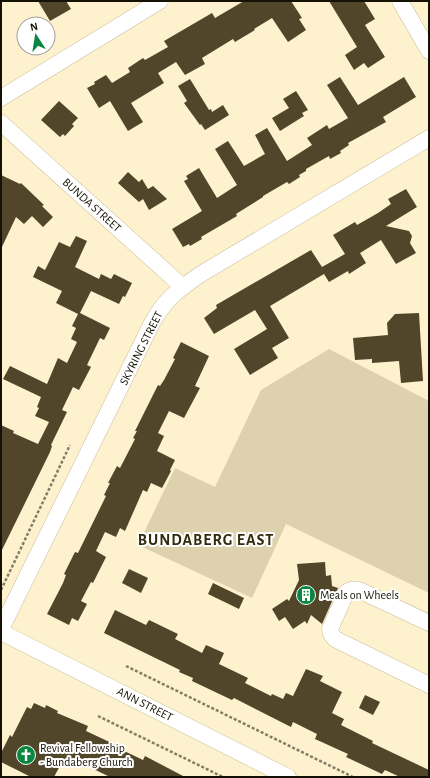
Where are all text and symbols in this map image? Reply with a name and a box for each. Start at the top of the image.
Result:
north arrow [16,16,56,56]
text: N [29,21,39,33]
street label: BUNDA STREET [60,176,124,234]
street label: SKYRING STREET [117,309,165,387]
district label: BUNDABERG EAST [138,532,274,548]
building icon: Meals on Wheels [295,584,317,606]
place label: Meals on Wheels [320,589,399,601]
street label: ANN STREET [115,685,175,723]
place label: Revival Fellowship - Bundaberg Church [40,742,133,768]
church icon: Revival Fellowship - Bundaberg Church [15,744,37,766]

